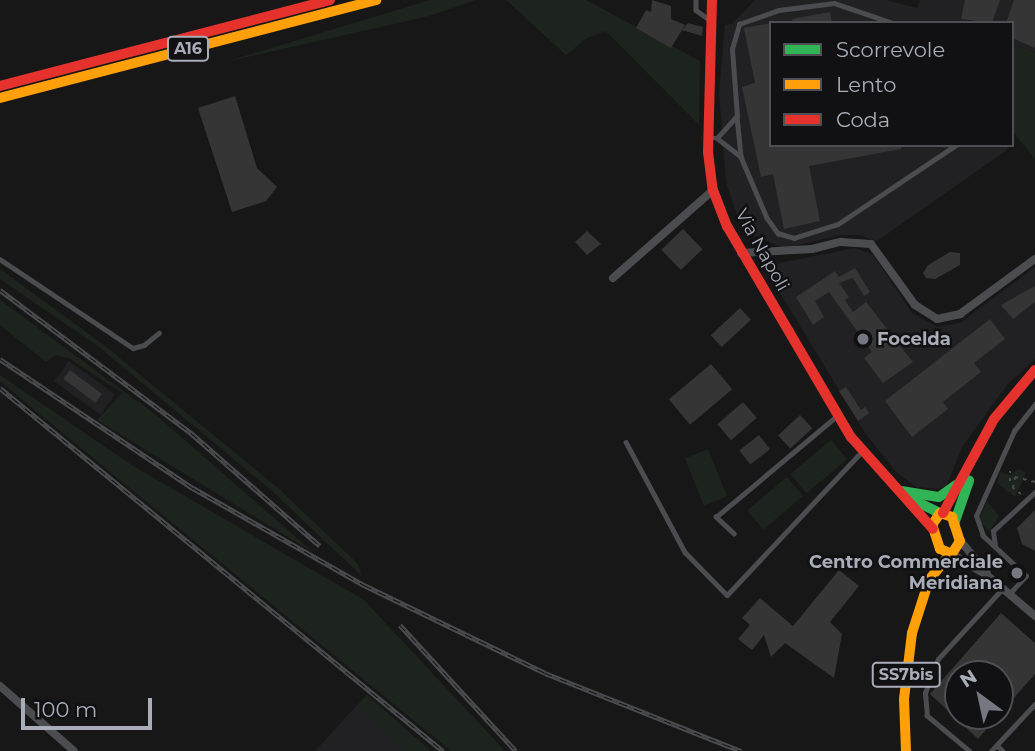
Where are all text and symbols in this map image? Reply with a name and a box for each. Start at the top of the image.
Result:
legend [769,21,1014,147]
road number: A16 [165,36,211,61]
text: Scorrevole [836,37,945,62]
text: Lento [836,72,896,97]
text: Coda [836,107,890,132]
street label: Via Napoli [731,205,793,295]
place label: Focelda [877,328,951,350]
marker: Focelda [855,331,871,347]
place label: Centro Commerciale Meridiana [809,552,1003,594]
marker: Centro Commerciale Meridiana [1009,565,1025,581]
north arrow [944,660,1014,730]
road number: SS7bis [871,662,941,688]
text: N [956,665,981,692]
scale bar [24,684,156,728]
text: 100 m [34,697,97,722]

